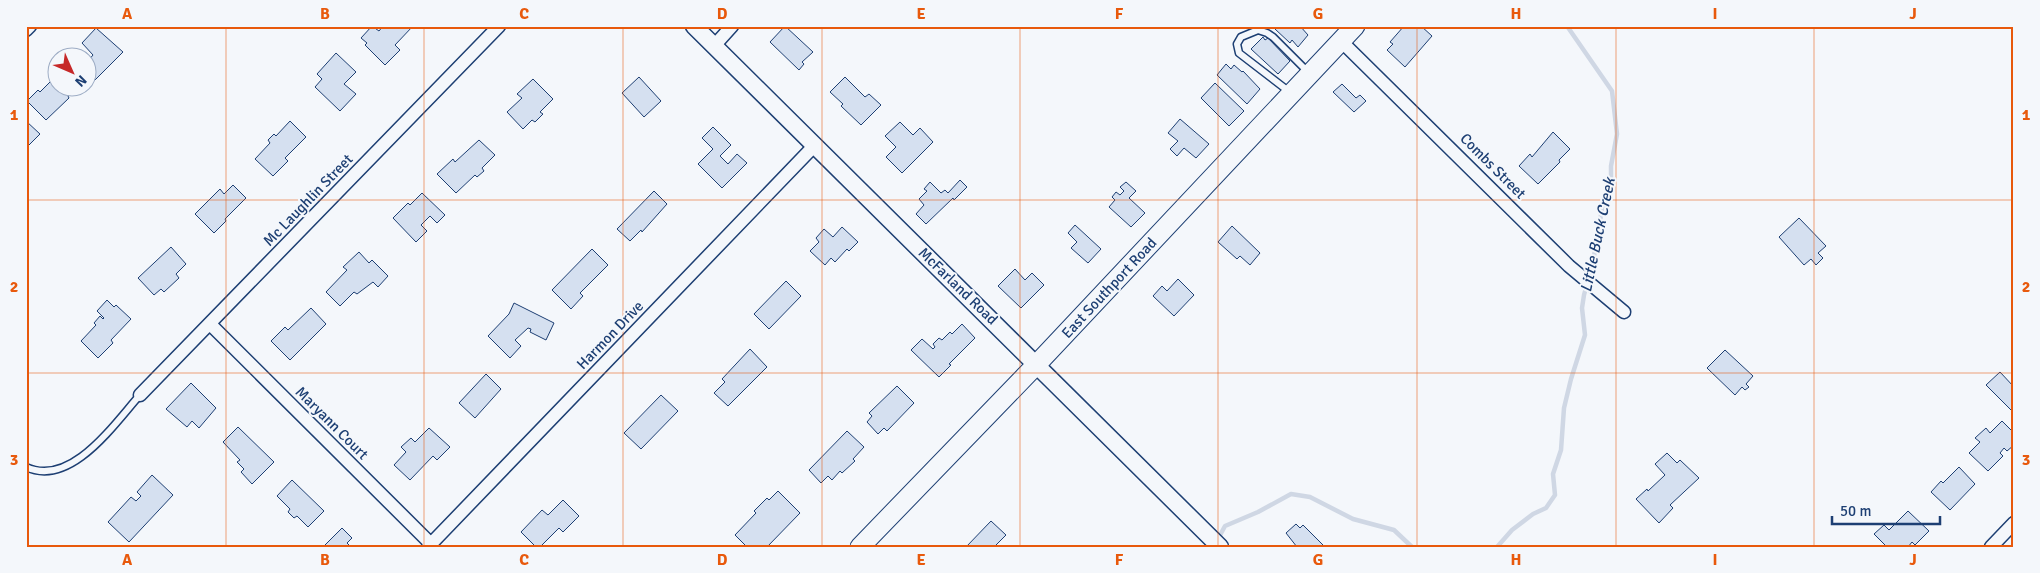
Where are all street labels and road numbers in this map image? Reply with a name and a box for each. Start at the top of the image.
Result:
street label: Combs Street [1456,129,1530,203]
street label: Mc Laughlin Street [259,150,357,250]
street label: East Southport Road [1058,234,1160,342]
street label: McFarland Road [915,244,1001,328]
street label: Harmon Drive [573,297,647,373]
street label: Maryann Court [292,383,372,463]

